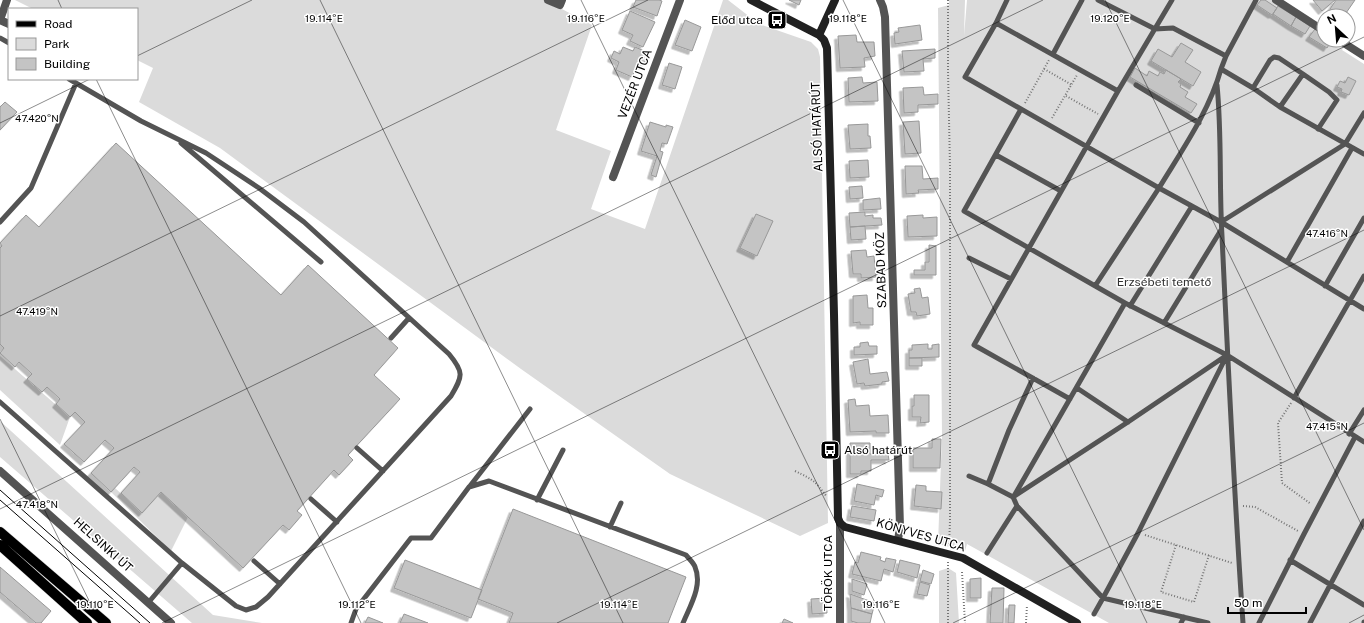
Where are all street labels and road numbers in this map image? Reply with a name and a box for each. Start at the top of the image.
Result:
street label: VEZÉR UTCA [615,47,655,121]
street label: ALSÓ HATÁRÚT [808,82,826,172]
street label: SZABAD KÖZ [873,231,889,308]
street label: HELSINKI ÚT [71,515,135,575]
street label: KÖNYVES UTCA [875,516,968,555]
street label: TÖRÖK UTCA [821,535,835,611]

